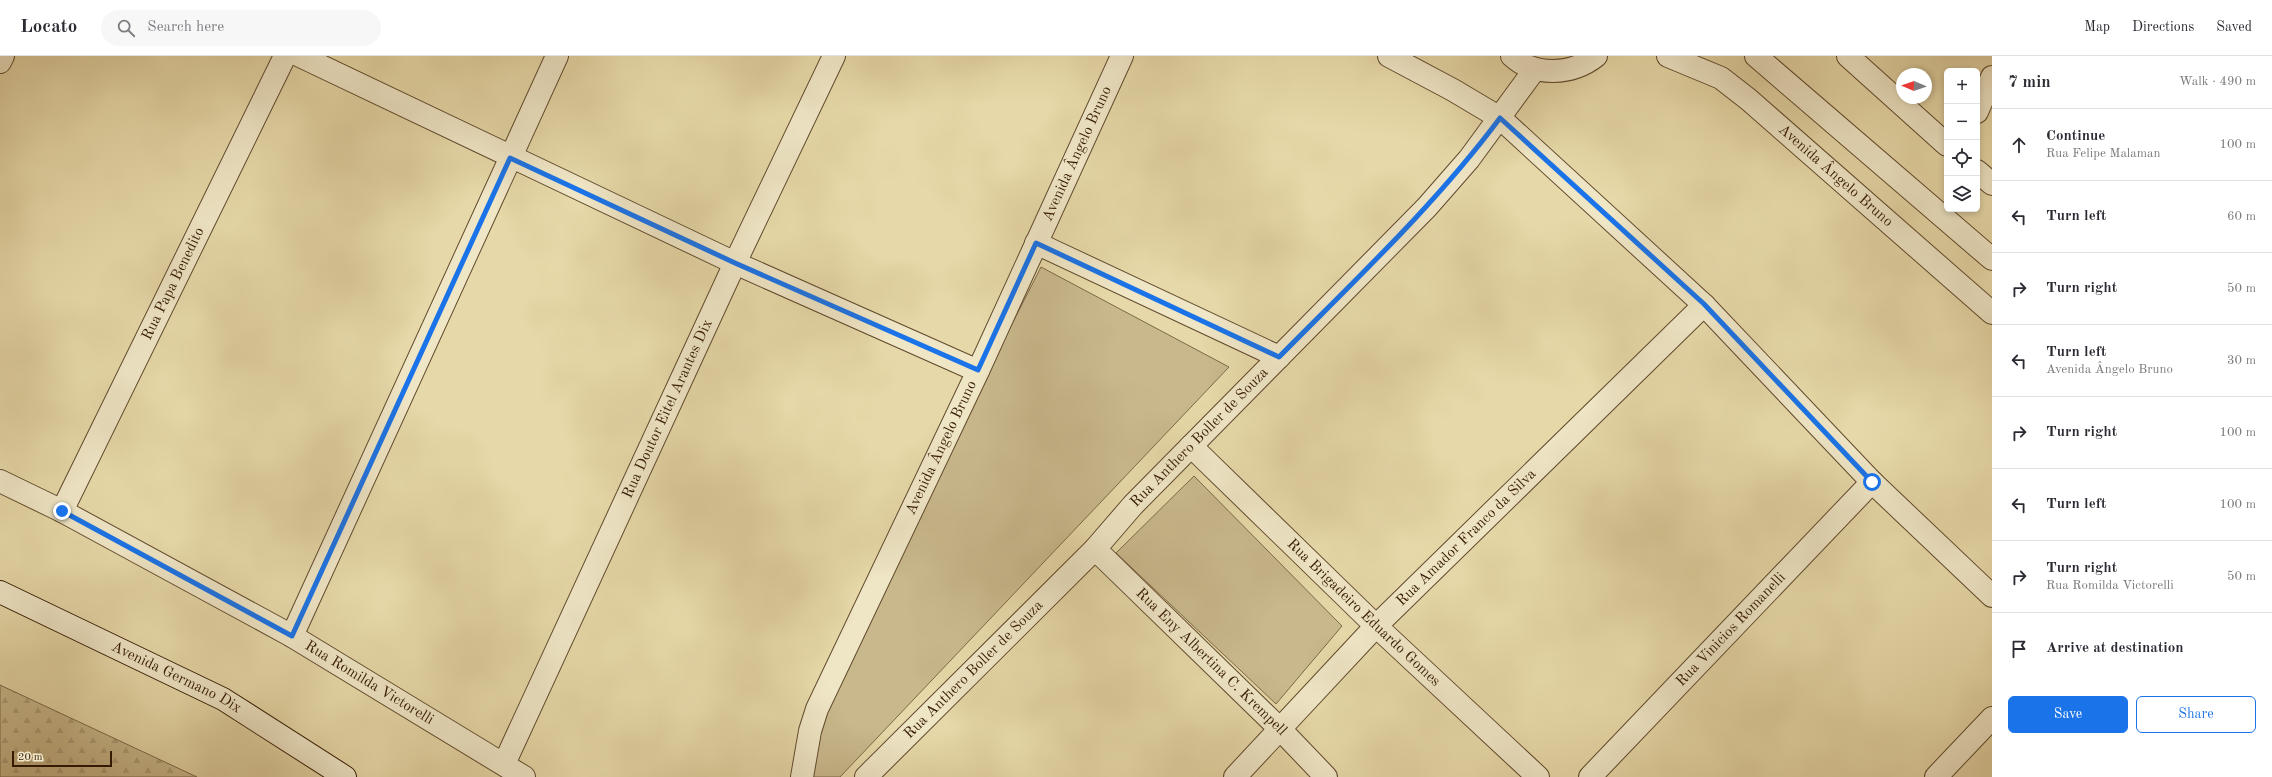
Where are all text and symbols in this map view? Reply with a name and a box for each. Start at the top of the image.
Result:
search box [101,10,381,46]
icon: search [115,17,137,39]
text: Locato [20,18,77,37]
text: Search here [147,20,224,35]
text: Map [2084,20,2110,34]
text: Directions [2132,20,2194,34]
text: Saved [2216,20,2252,34]
north arrow [1896,68,1932,104]
map controls [1944,68,1980,212]
button: + [1944,68,1980,104]
text: 7 min [2008,74,2051,91]
text: Walk · 490 m [2179,75,2256,88]
street label: Avenida Ângelo Bruno [1040,84,1115,224]
button: − [1944,104,1980,140]
street label: Avenida Ângelo Bruno [1775,122,1896,230]
text: Continue [2046,129,2105,144]
icon: ahead [2008,134,2030,156]
text: 100 m [2219,138,2256,151]
button: locate [1944,140,1980,176]
text: Rua Felipe Malaman [2046,147,2161,160]
button: layers [1944,176,1980,212]
icon: left [2008,206,2030,228]
text: Turn left [2046,209,2106,224]
text: 60 m [2227,210,2256,223]
street label: Rua Papa Benedito [139,225,207,343]
icon: right [2008,278,2030,300]
text: Turn right [2046,281,2117,296]
text: 50 m [2227,282,2256,295]
street label: Rua Doutor Eitel Arantes Dix [620,317,715,501]
text: Turn left [2046,345,2106,360]
icon: left [2008,350,2030,372]
text: 30 m [2227,354,2256,367]
text: Avenida Ângelo Bruno [2046,363,2173,376]
street label: Rua Anthero Boller de Souza [1128,365,1272,510]
street label: Avenida Ângelo Bruno [903,378,980,517]
icon: right [2008,422,2030,444]
text: Turn right [2046,425,2117,440]
text: 100 m [2219,426,2256,439]
street label: Rua Amador Franco da Silva [1394,466,1539,609]
route start [1863,473,1881,491]
icon: left [2008,494,2030,516]
text: Turn left [2046,497,2106,512]
text: 100 m [2219,498,2256,511]
route end [53,502,71,520]
street label: Rua Brigadeiro Eduardo Gomes [1284,536,1443,689]
text: Turn right [2046,561,2117,576]
icon: right [2008,566,2030,588]
street label: Rua Vinicios Romanelli [1673,570,1789,689]
text: 50 m [2227,570,2256,583]
text: Rua Romilda Victorelli [2046,579,2174,592]
street label: Rua Eny Albertina C. Krempell [1133,585,1289,738]
street label: Rua Anthero Boller de Souza [901,597,1046,742]
street label: Rua Romilda Victorelli [302,638,436,728]
icon: arrive [2008,638,2030,660]
street label: Avenida Germano Dix [109,639,244,716]
text: Arrive at destination [2046,641,2184,656]
button: Save [2008,696,2128,733]
button: Share [2136,696,2256,733]
scale bar [12,749,112,768]
text: 20 m [18,752,43,763]

